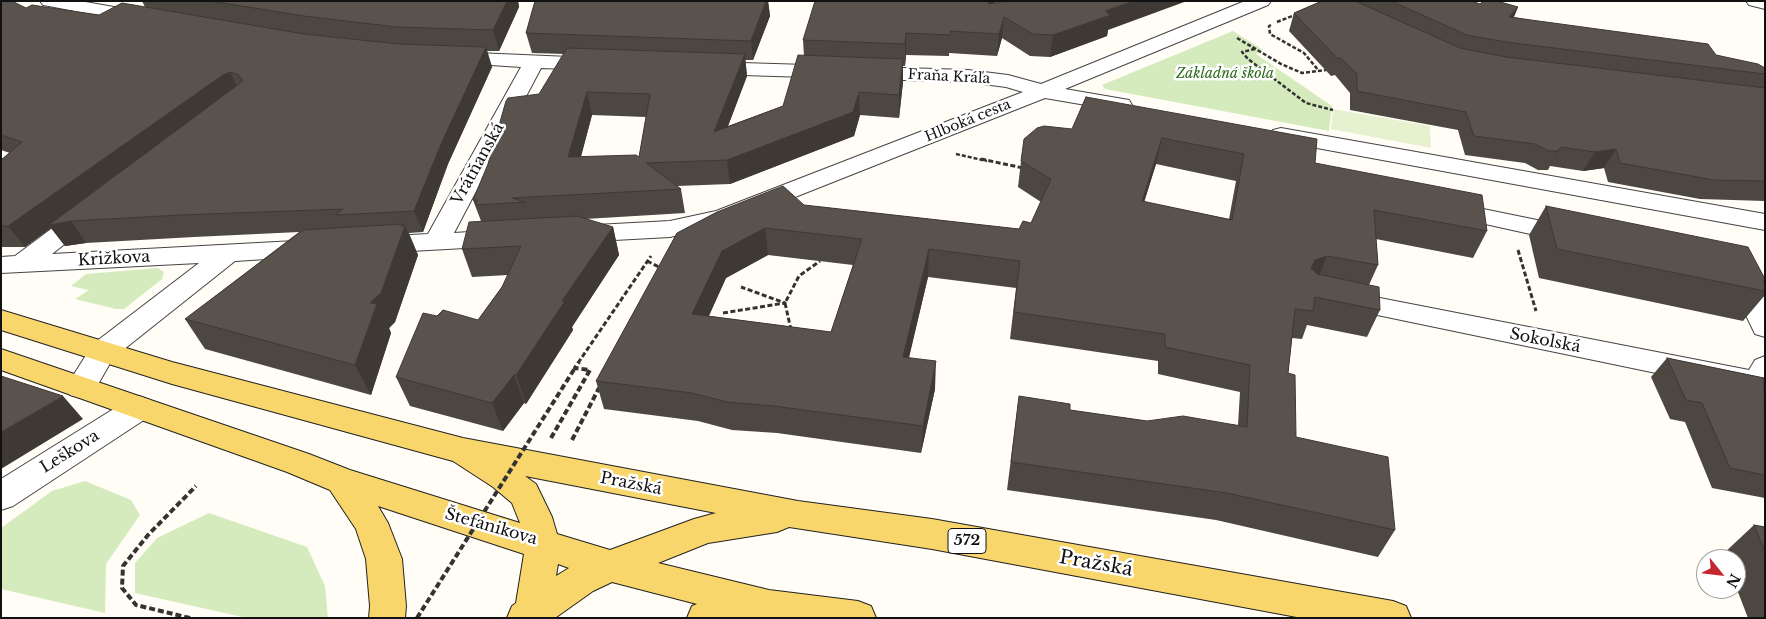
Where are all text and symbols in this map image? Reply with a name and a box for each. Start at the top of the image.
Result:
street label: Fraňa Kráľa [907,66,991,88]
park label: Základná škola [1176,66,1274,82]
street label: Hlboká cesta [923,96,1013,146]
street label: Vrátňanská [448,120,508,208]
street label: Križkova [77,248,151,270]
street label: Sokolská [1508,325,1582,357]
street label: Leškova [37,426,103,478]
street label: Pražská [599,469,663,499]
street label: Štefánikova [443,505,539,549]
road number: 572 [948,528,986,554]
street label: Pražská [1058,546,1134,582]
north arrow [1696,549,1746,599]
text: N [1722,571,1744,591]

